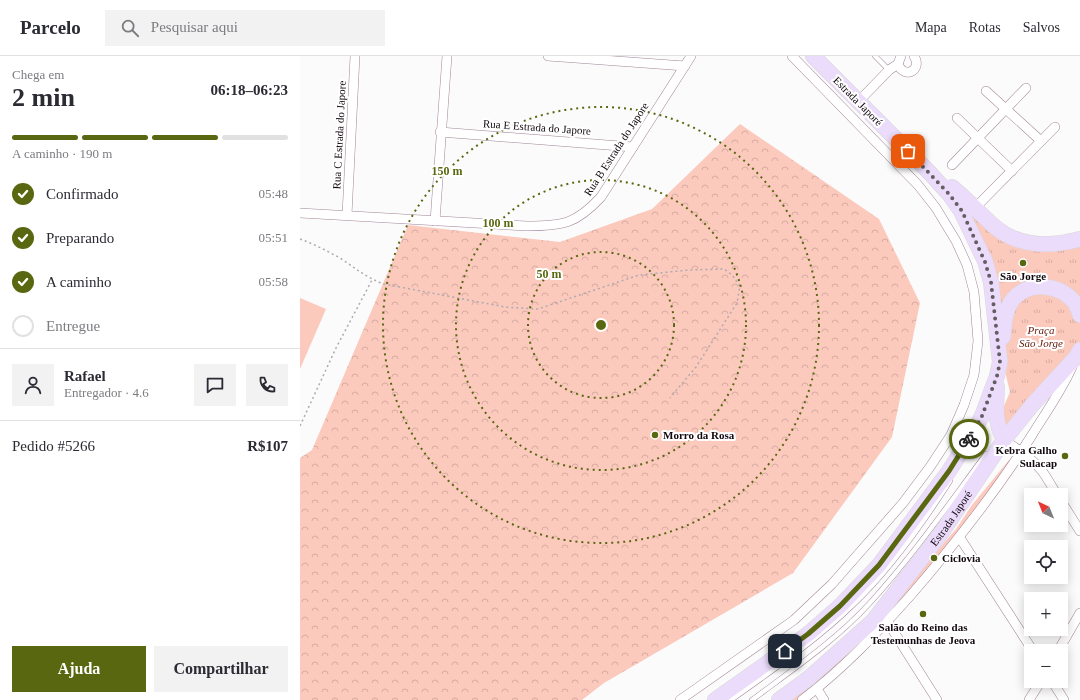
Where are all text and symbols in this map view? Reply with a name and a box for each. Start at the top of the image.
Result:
search box [105,10,385,46]
text: Parcelo [20,17,81,38]
icon: search [119,17,141,39]
text: Pesquisar aqui [151,19,238,35]
text: Mapa [915,20,947,35]
text: Rotas [969,20,1001,35]
text: Salvos [1023,20,1060,35]
text: Chega em [12,67,64,82]
street label: Estrada Japoré [831,74,885,128]
street label: Rua C Estrada do Japore [330,80,348,190]
text: 06:18–06:23 [211,82,288,98]
text: 2 min [12,83,75,112]
street label: Rua B Estrada do Japore [581,100,651,198]
street label: Rua E Estrada do Japore [483,117,591,137]
pin [891,134,925,168]
icon: bag [897,140,919,162]
text: A caminho · 190 m [12,146,112,161]
text: 150 m [432,164,463,178]
icon: check [12,183,34,205]
text: Confirmado [46,186,119,202]
text: 05:48 [258,186,288,201]
text: 100 m [483,216,514,230]
icon: check [12,227,34,249]
text: Preparando [46,230,114,246]
text: 05:51 [258,230,288,245]
marker: São Jorge [1018,258,1028,268]
text: 50 m [537,267,562,281]
place label: São Jorge [1000,270,1046,282]
icon: check [12,271,34,293]
text: A caminho [46,274,111,290]
text: 05:58 [258,274,288,289]
text: Entregue [46,318,100,334]
centre of rings [594,318,608,332]
park label: Praça São Jorge [1019,324,1063,349]
button: person [12,364,54,406]
button: chat [194,364,236,406]
button: phone [246,364,288,406]
text: Rafael [64,368,106,384]
text: Entregador · 4.6 [64,385,149,400]
courier [949,419,989,459]
icon: bike [958,428,980,450]
place label: Morro da Rosa [663,429,735,441]
marker: Morro da Rosa [650,430,660,440]
text: Pedido #5266 [12,438,95,454]
text: R$107 [247,438,288,454]
place label: Kebra Galho Sulacap [996,444,1057,469]
marker: Kebra Galho Sulacap [1060,451,1070,461]
street label: Estrada Japoré [928,488,974,548]
north arrow [1024,488,1068,532]
map controls [1024,488,1068,688]
button: locate [1024,540,1068,584]
place label: Ciclovia [942,552,981,564]
marker: Ciclovia [929,553,939,563]
button: + [1024,592,1068,636]
marker: Salão do Reino das Testemunhas de Jeova [918,609,928,619]
place label: Salão do Reino das Testemunhas de Jeova [871,621,976,646]
pin [768,634,802,668]
icon: home [774,640,796,662]
button: − [1024,644,1068,688]
button: Ajuda [12,646,146,692]
button: Compartilhar [154,646,288,692]

